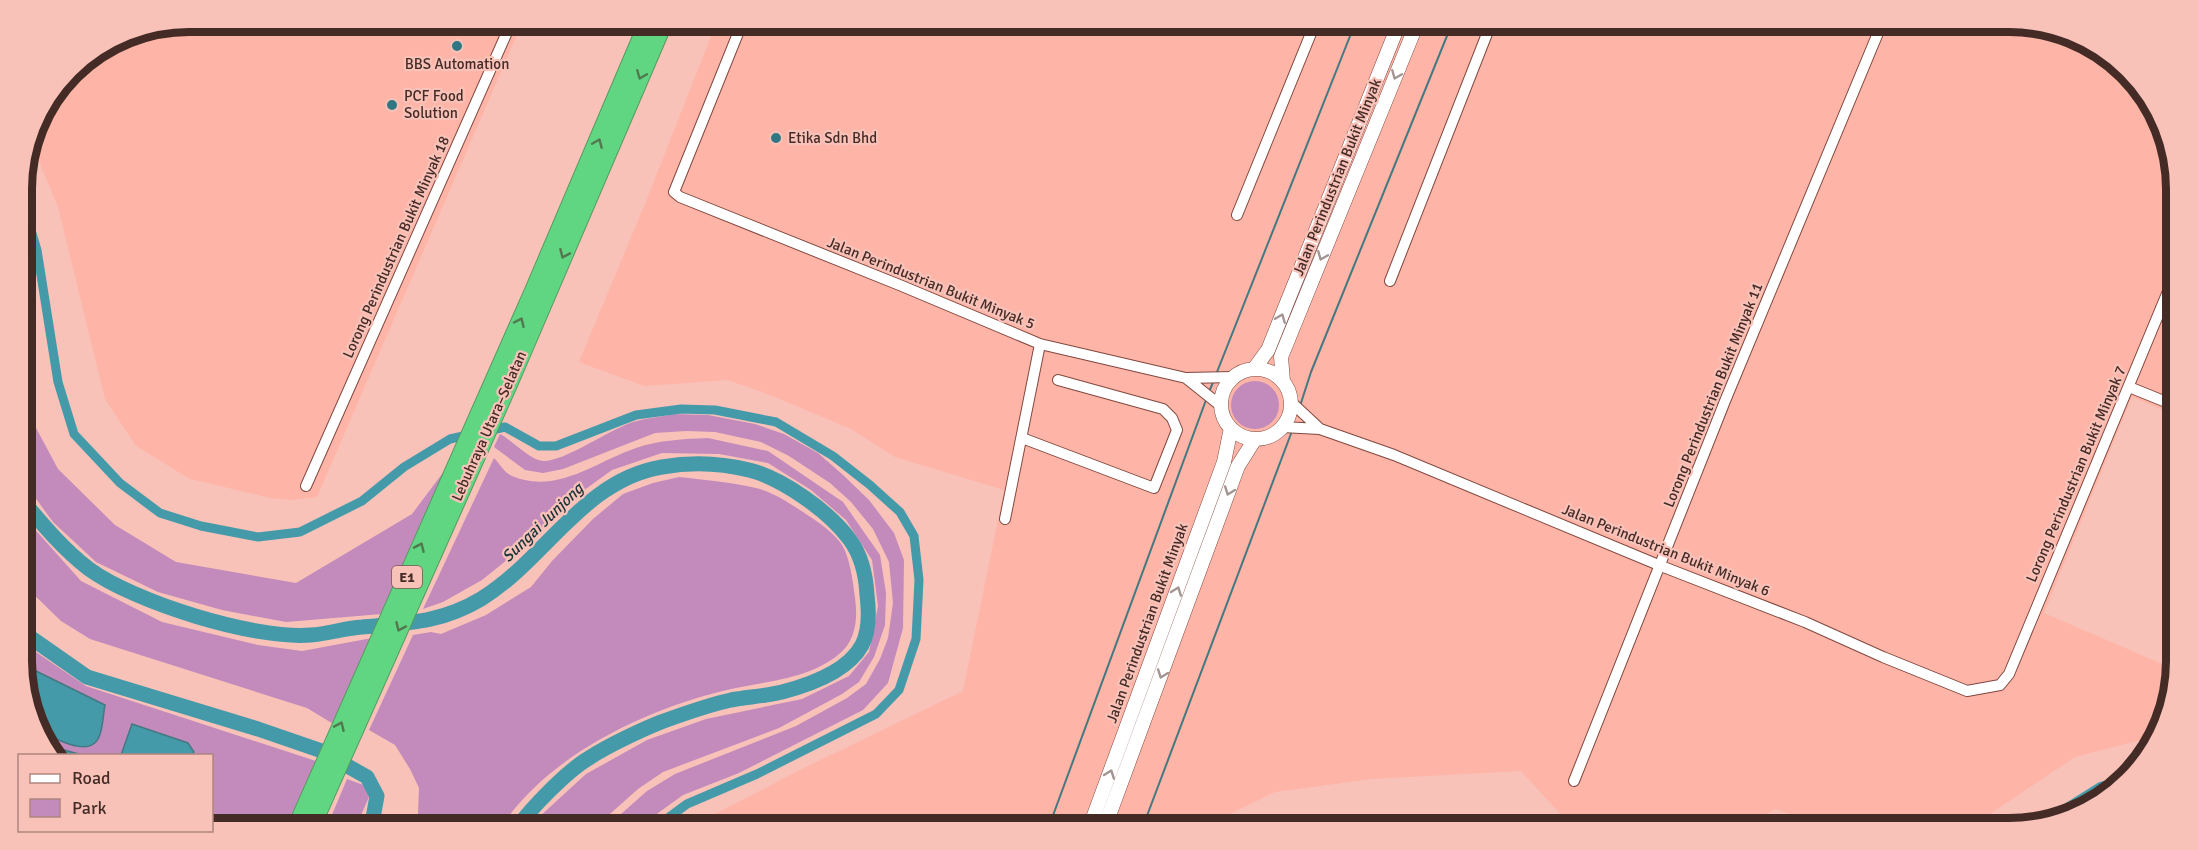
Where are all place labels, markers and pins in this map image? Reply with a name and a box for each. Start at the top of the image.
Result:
marker: BBS Automation [450,39,464,53]
place label: BBS Automation [405,55,509,73]
place label: PCF Food Solution [404,87,464,122]
marker: PCF Food Solution [385,98,399,112]
place label: Etika Sdn Bhd [788,129,877,147]
marker: Etika Sdn Bhd [769,131,783,145]

